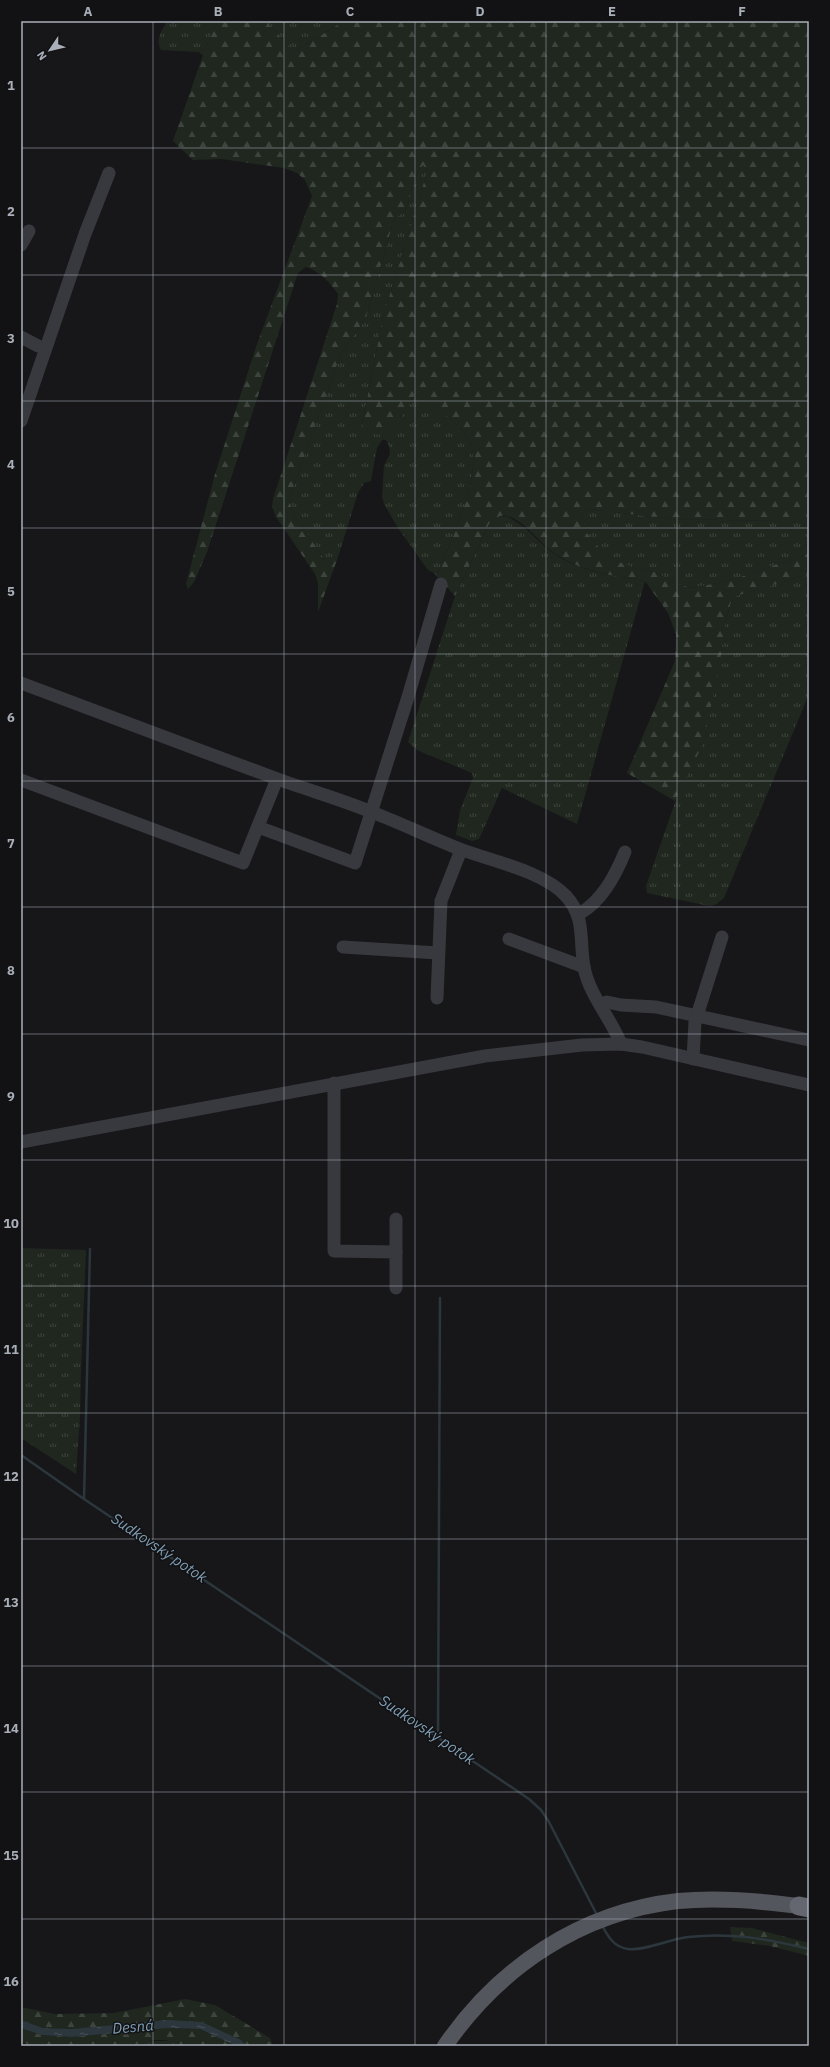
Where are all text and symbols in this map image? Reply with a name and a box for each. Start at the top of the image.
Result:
text: A [84,3,93,20]
text: B [214,3,223,20]
text: C [346,3,355,20]
text: D [475,3,485,20]
text: E [608,3,616,20]
text: F [738,3,746,20]
north arrow [30,30,70,70]
text: N [34,48,50,63]
text: 1 [7,77,15,94]
text: 2 [7,203,15,220]
text: 3 [7,330,15,347]
text: 4 [7,456,15,473]
text: 5 [7,583,15,600]
text: 6 [7,709,15,726]
text: 7 [7,835,15,852]
text: 8 [7,962,15,979]
text: 9 [7,1088,15,1105]
text: 10 [3,1215,19,1232]
text: 11 [3,1341,19,1358]
text: 12 [3,1468,19,1485]
water label: Sudkovský potok [108,1508,211,1587]
text: 13 [3,1594,19,1611]
water label: Sudkovský potok [376,1690,479,1769]
text: 14 [3,1720,19,1737]
text: 15 [3,1847,19,1864]
text: 16 [3,1973,19,1990]
water label: Desná [111,2015,155,2038]

